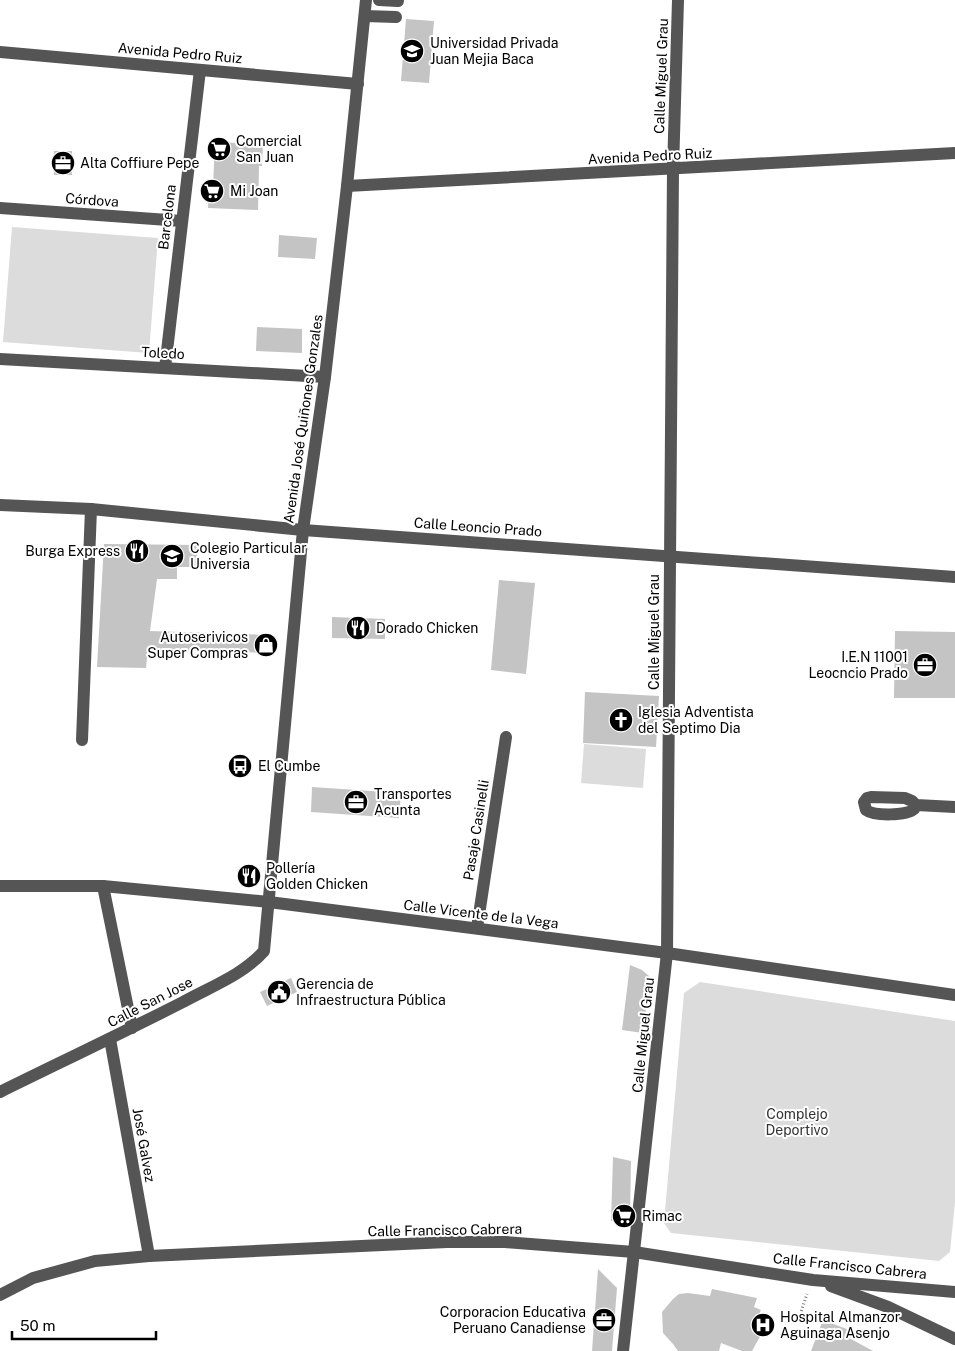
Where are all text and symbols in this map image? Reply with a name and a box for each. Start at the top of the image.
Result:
street label: Calle Miguel Grau [651,18,671,134]
place label: Universidad Privada Juan Mejia Baca [430,35,559,67]
school or university icon: Universidad Privada Juan Mejia Baca [399,38,425,64]
street label: Avenida Pedro Ruiz [117,40,243,66]
place label: Comercial San Juan [236,133,302,165]
supermarket icon: Comercial San Juan [206,136,232,162]
street label: Avenida Pedro Ruiz [587,145,713,167]
office icon: Alta Coffiure Pepe [50,150,76,176]
place label: Alta Coffiure Pepe [80,155,199,171]
supermarket icon: Mi Joan [199,178,225,204]
street label: Barcelona [155,183,179,251]
place label: Mi Joan [230,183,278,199]
street label: Córdova [65,190,119,210]
street label: Avenida José Quiñones Gonzales [280,313,326,525]
street label: Toledo [141,344,185,362]
street label: Calle Leoncio Prado [413,515,543,539]
restaurant icon: Burga Express [124,538,150,564]
place label: Colegio Particular Universia [190,540,307,572]
place label: Burga Express [25,543,120,559]
school or university icon: Colegio Particular Universia [159,543,185,569]
street label: Calle Miguel Grau [646,574,662,690]
restaurant icon: Dorado Chicken [345,615,371,641]
place label: Dorado Chicken [376,620,478,636]
place label: Autoserivicos Super Compras [147,629,248,661]
shop icon: Autoserivicos Super Compras [253,632,279,658]
place label: I.E.N 11001 Leocncio Prado [808,649,908,681]
office icon: I.E.N 11001 Leocncio Prado [912,652,938,678]
place label: Iglesia Adventista del Septimo Dia [638,704,754,736]
church icon: Iglesia Adventista del Septimo Dia [608,707,634,733]
bus stop icon: El Cumbe [227,753,253,779]
place label: El Cumbe [258,758,320,774]
street label: Pasaje Casinelli [460,778,492,882]
place label: Transportes Acunta [374,786,452,818]
office icon: Transportes Acunta [343,789,369,815]
place label: Pollería Golden Chicken [266,860,368,892]
restaurant icon: Pollería Golden Chicken [236,863,262,889]
street label: Calle Vicente de la Vega [403,897,559,931]
street label: Calle San Jose [105,974,195,1030]
place label: Gerencia de Infraestructura Pública [296,976,446,1008]
street label: Calle Miguel Grau [629,977,657,1093]
public building icon: Gerencia de Infraestructura Pública [266,979,292,1005]
park label: Complejo Deportivo [766,1106,829,1138]
street label: José Galvez [130,1107,158,1184]
supermarket icon: Rimac [611,1203,637,1229]
place label: Rimac [642,1208,682,1224]
street label: Calle Francisco Cabrera [368,1221,522,1239]
street label: Calle Francisco Cabrera [772,1250,928,1282]
place label: Corporacion Educativa Peruano Canadiense [440,1304,586,1336]
office icon: Corporacion Educativa Peruano Canadiense [591,1307,617,1333]
scale bar [12,1308,156,1340]
place label: Hospital Almanzor Aguinaga Asenjo [780,1309,900,1341]
hospital icon: Hospital Almanzor Aguinaga Asenjo [750,1312,776,1338]
text: 50 m [20,1317,55,1334]

